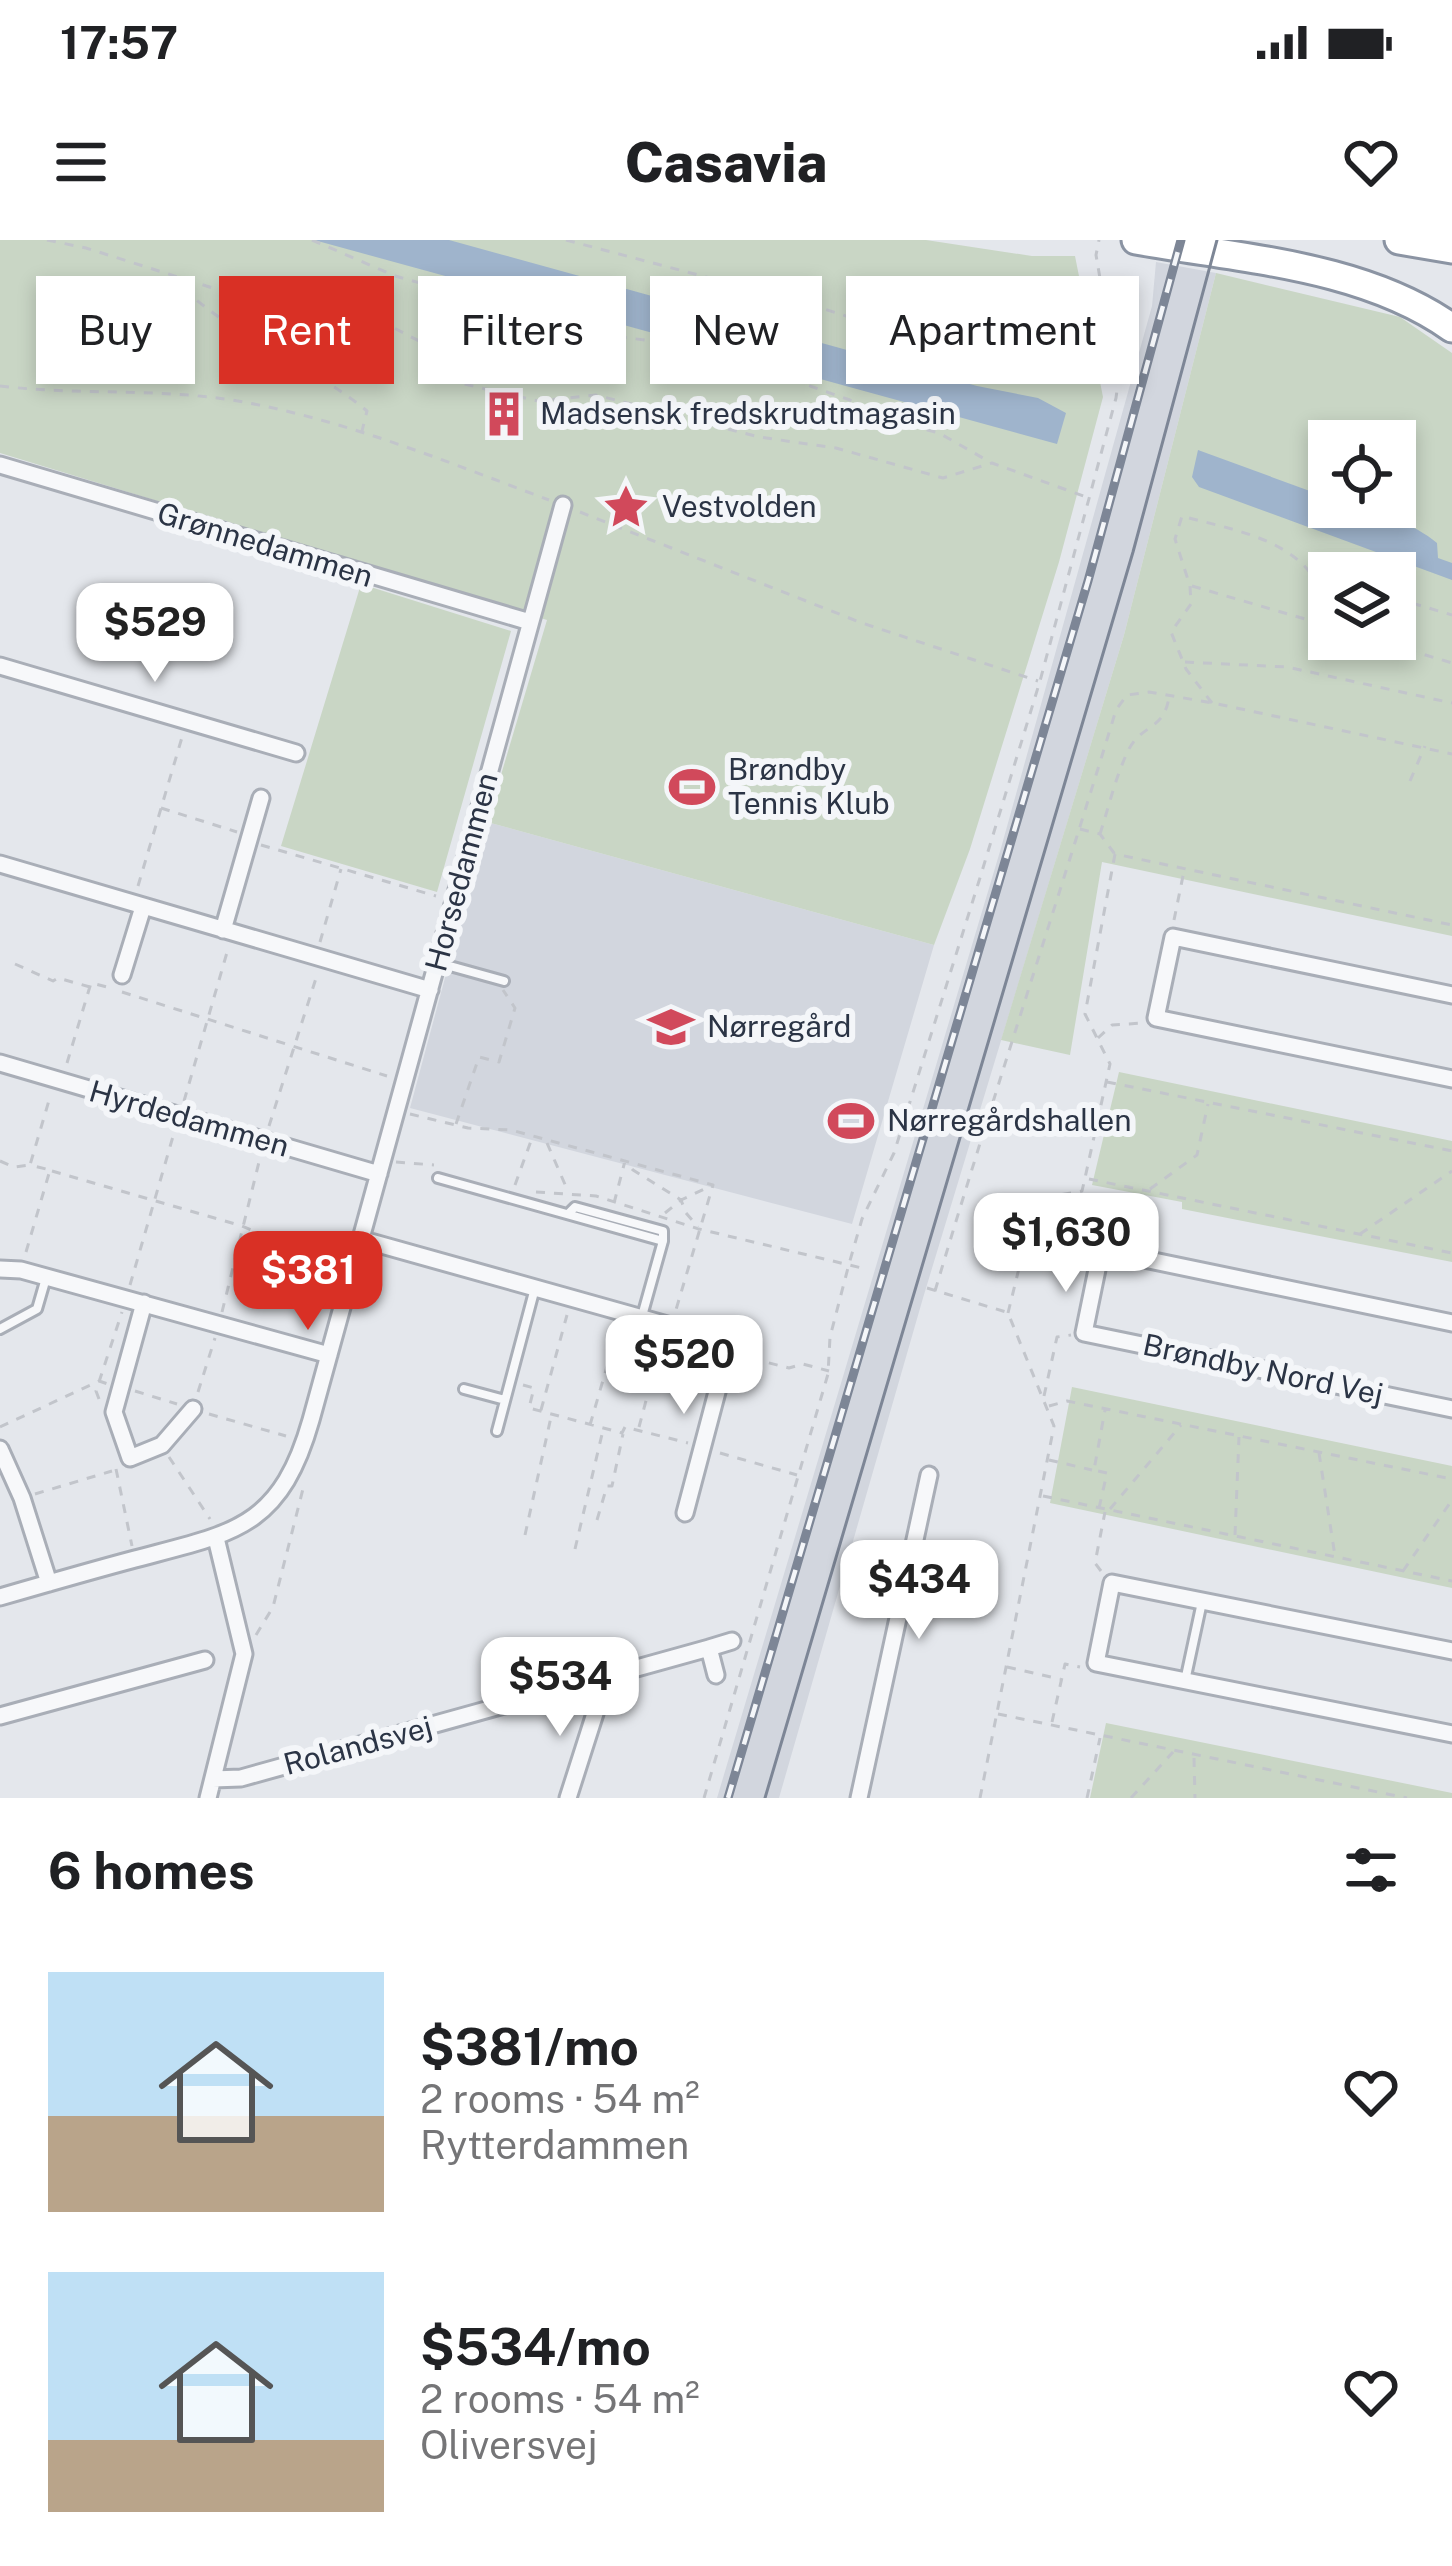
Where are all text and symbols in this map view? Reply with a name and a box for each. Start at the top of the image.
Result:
text: 17:57 [60,16,178,69]
icon: menu [48,129,114,195]
icon: heart [1338,129,1404,195]
text: Casavia [625,131,827,194]
chip: Buy [36,276,195,384]
chip: Rent [219,276,394,384]
chip: Filters [418,276,626,384]
chip: New [650,276,822,384]
chip: Apartment [846,276,1139,384]
building icon: Madsensk fredskrudtmagasin [479,389,529,439]
place label: Madsensk fredskrudtmagasin [540,395,956,431]
map controls [1308,420,1416,660]
button: locate [1308,420,1416,528]
place icon: Vestvolden [601,482,651,532]
place label: Vestvolden [662,488,817,524]
street label: Grønnedammen [153,494,377,594]
button: layers [1308,552,1416,660]
pin: $529 [84,583,226,685]
text: $529 [103,599,207,645]
place label: Brøndby Tennis Klub [728,751,890,821]
sports icon: Brøndby Tennis Klub [667,762,717,812]
street label: Horsedammen [417,768,505,975]
school or university icon: Nørregård [646,1002,696,1052]
place label: Nørregård [707,1008,851,1044]
street label: Hyrdedammen [85,1072,293,1164]
sports icon: Nørregårdshallen [826,1096,876,1146]
place label: Nørregårdshallen [887,1102,1132,1138]
pin: $1,630 [968,1193,1164,1295]
text: $1,630 [1001,1209,1131,1255]
pin: $381 [237,1231,379,1333]
text: $381 [260,1247,356,1293]
pin: $520 [613,1315,755,1417]
street label: Brøndby Nord Vej [1140,1326,1387,1412]
text: $520 [633,1331,735,1377]
pin: $434 [848,1540,990,1642]
text: $434 [867,1556,971,1602]
pin: $534 [489,1637,631,1739]
text: $534 [508,1653,612,1699]
street label: Rolandsvej [280,1708,436,1782]
icon: filters [1338,1837,1404,1903]
text: 6 homes [48,1841,255,1900]
text: $381/mo [420,2017,639,2076]
icon: home [144,2020,288,2164]
icon: heart [1338,2059,1404,2125]
text: 2 rooms · 54 m² [420,2076,700,2122]
text: Rytterdammen [420,2122,689,2168]
text: $534/mo [420,2317,651,2376]
icon: home [144,2320,288,2464]
icon: heart [1338,2359,1404,2425]
text: 2 rooms · 54 m² [420,2376,700,2422]
text: Oliversvej [420,2422,597,2468]

